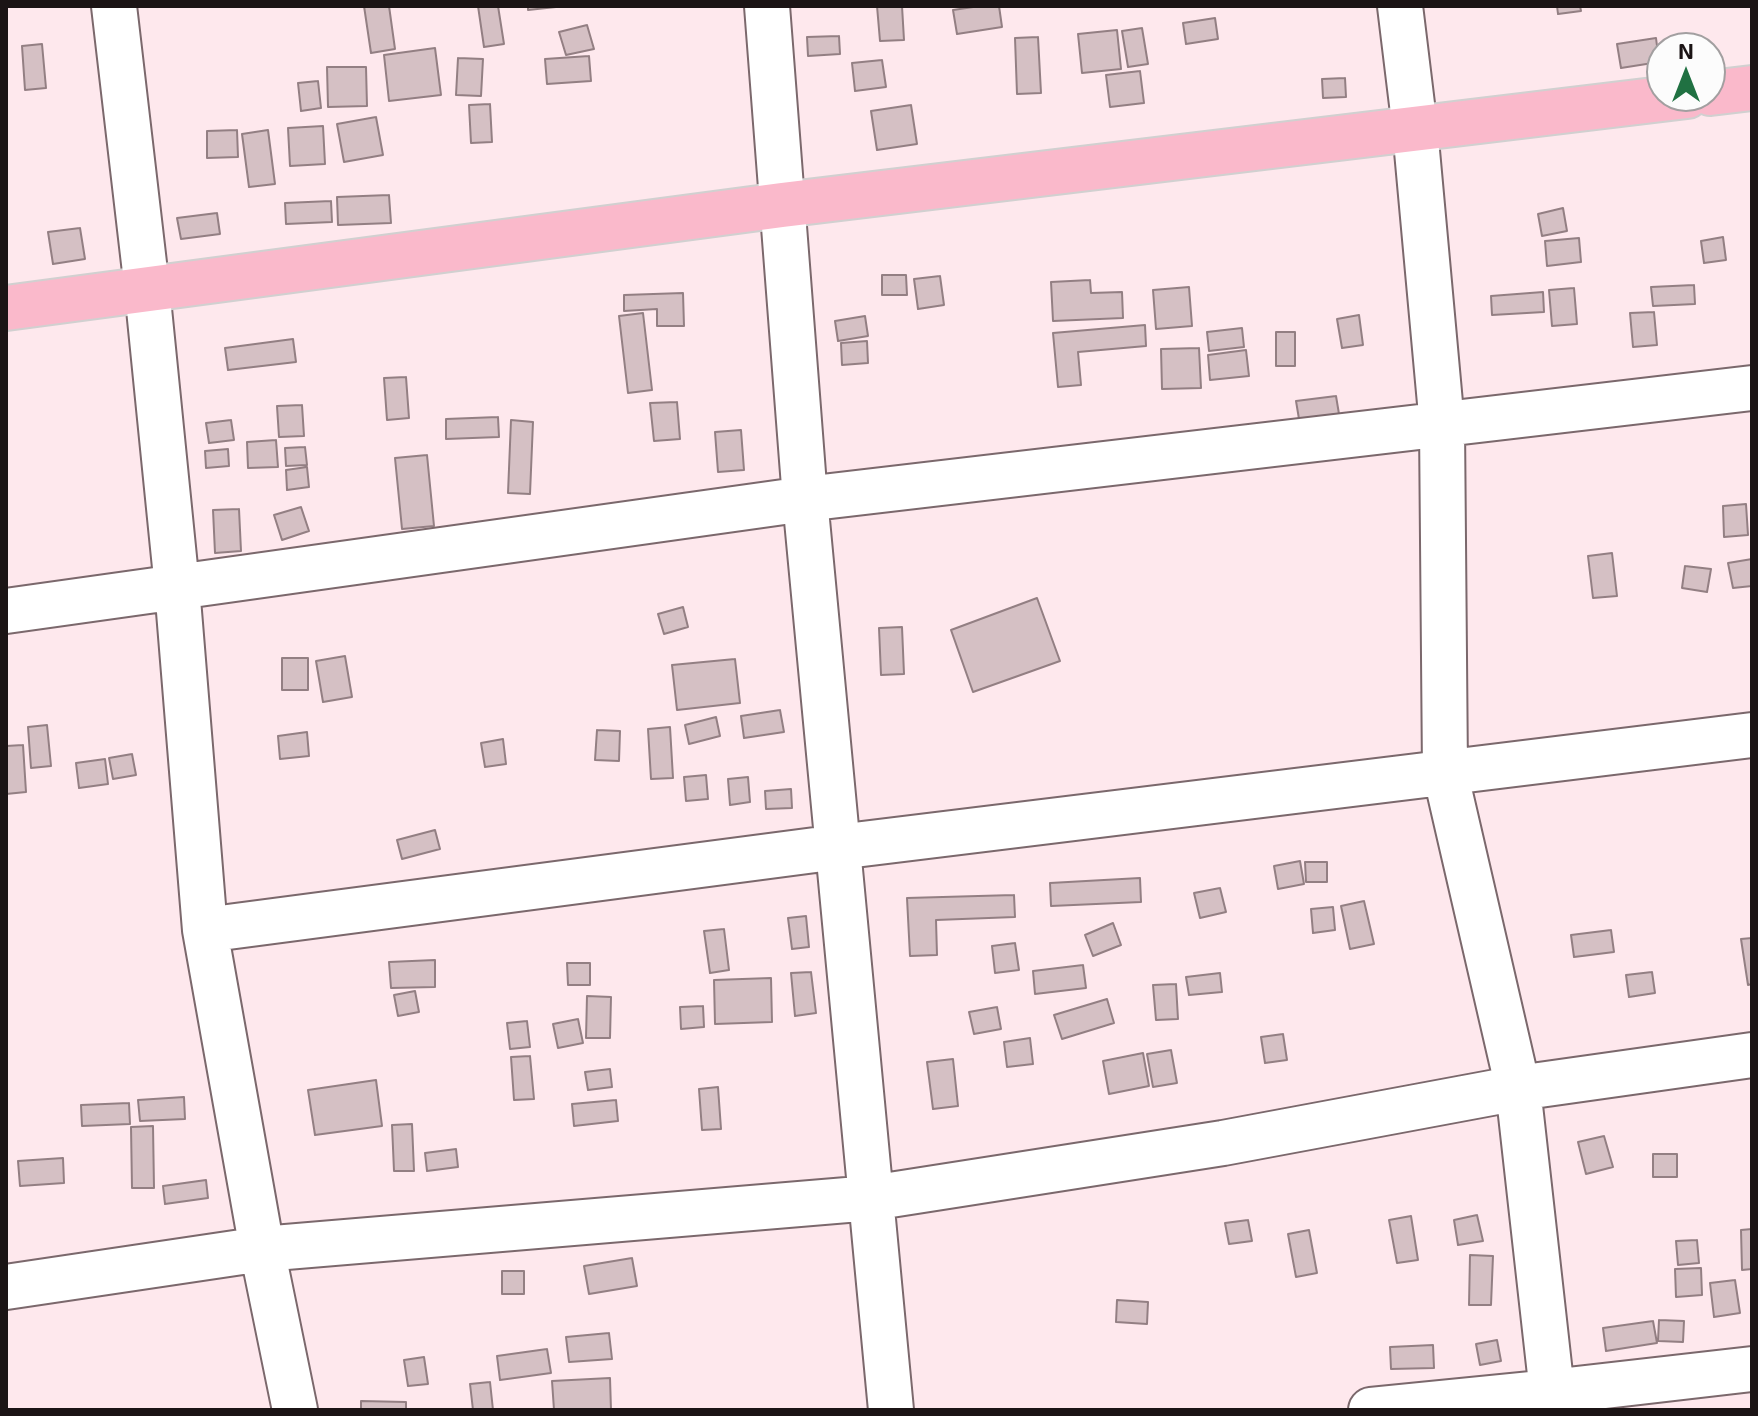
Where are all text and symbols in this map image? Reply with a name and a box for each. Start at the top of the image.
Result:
north arrow [1646,32,1726,112]
text: N [1678,37,1694,63]

